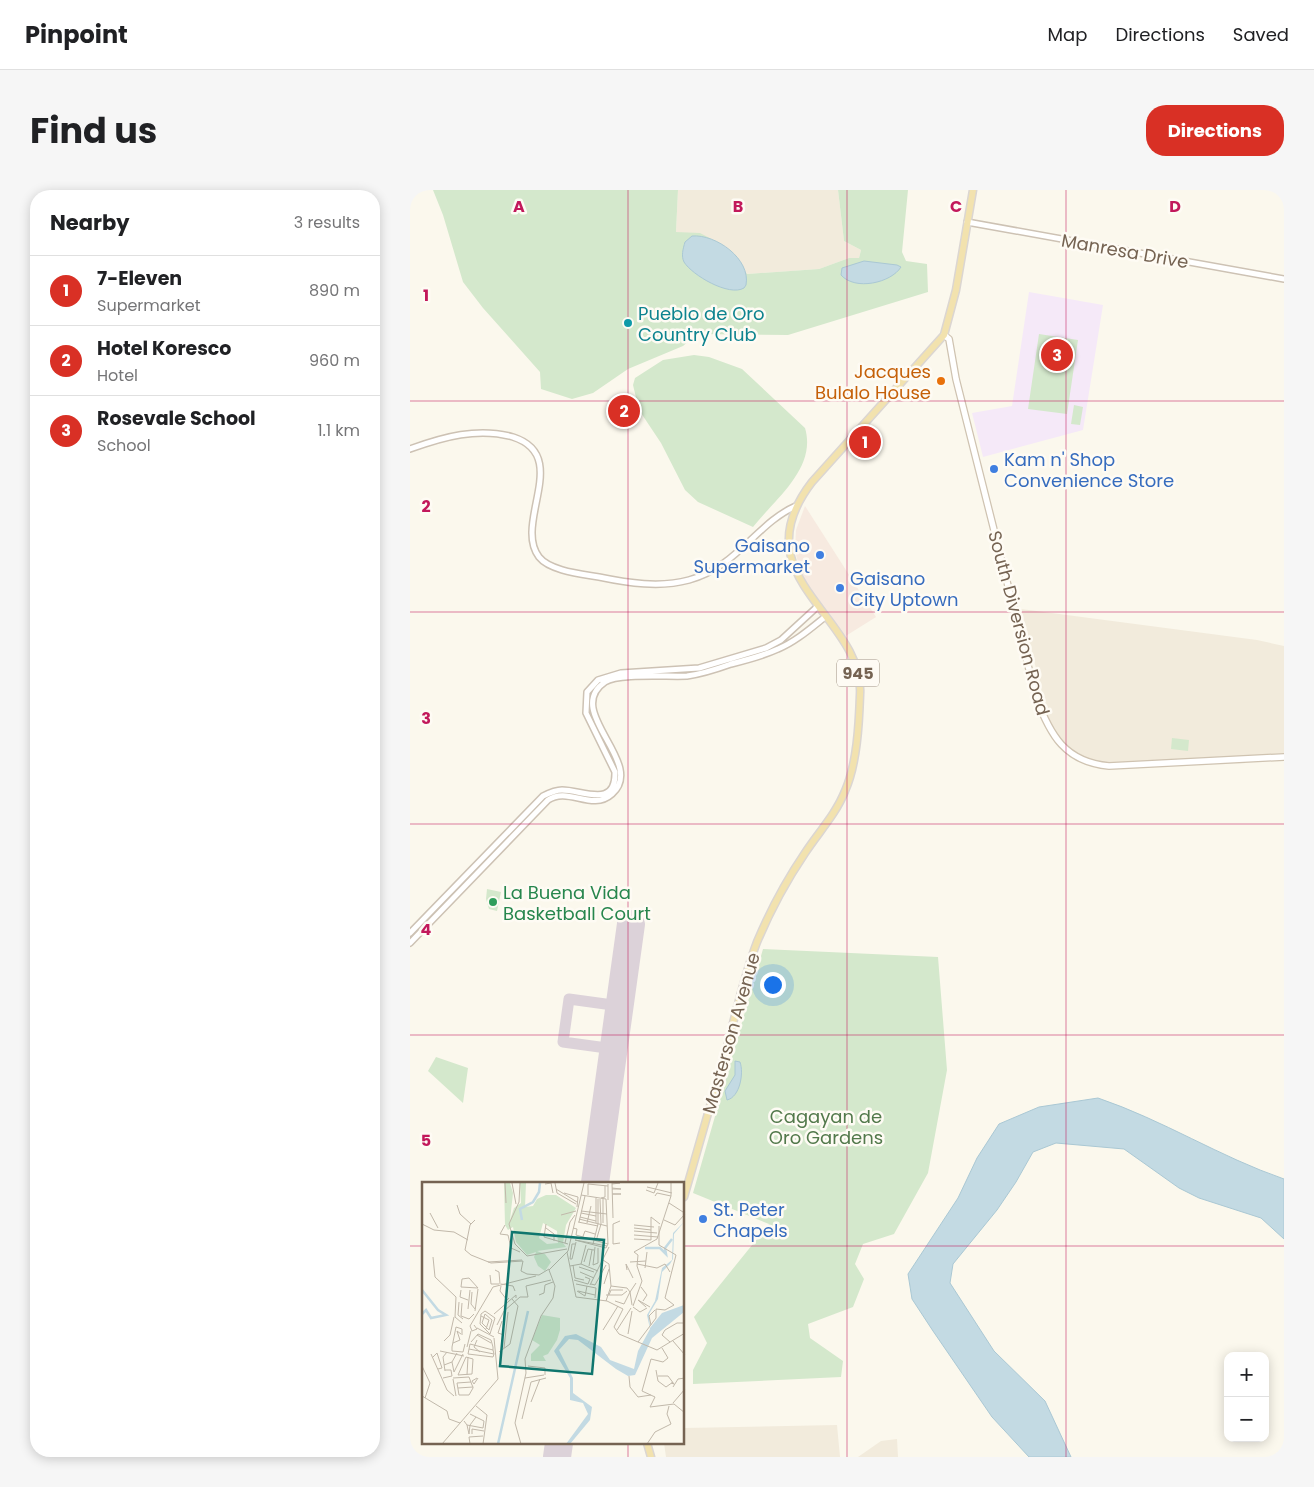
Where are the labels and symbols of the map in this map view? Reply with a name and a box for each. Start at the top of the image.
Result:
text: A [513,195,525,218]
text: B [733,195,743,218]
text: C [950,195,962,218]
text: D [1169,195,1181,218]
street label: Manresa Drive [1060,228,1190,274]
text: 1 [423,284,429,307]
place label: Pueblo de Oro Country Club [638,301,765,347]
marker: Pueblo de Oro Country Club [622,317,634,329]
pin: 3 [1041,336,1073,374]
place label: Jacques Bulalo House [815,359,931,405]
marker: Jacques Bulalo House [935,375,947,387]
pin: 2 [608,392,640,430]
pin: 1 [849,423,881,461]
place label: Kam n' Shop Convenience Store [1004,447,1174,493]
marker: Kam n' Shop Convenience Store [988,463,1000,475]
text: 2 [421,495,431,518]
street label: South Diversion Road [982,528,1056,718]
place label: Gaisano Supermarket [693,533,810,579]
marker: Gaisano Supermarket [814,549,826,561]
place label: Gaisano City Uptown [850,566,959,612]
marker: Gaisano City Uptown [834,582,846,594]
road number: 945 [837,659,879,686]
text: 3 [421,707,431,730]
place label: La Buena Vida Basketball Court [503,880,651,926]
marker: La Buena Vida Basketball Court [487,896,499,908]
text: 4 [421,918,432,941]
street label: Masterson Avenue [696,950,766,1116]
your location [760,972,786,998]
park label: Cagayan de Oro Gardens [769,1104,883,1150]
text: 5 [421,1129,431,1152]
inset map [422,1182,685,1444]
place label: St. Peter Chapels [713,1197,788,1243]
marker: St. Peter Chapels [697,1213,709,1225]

